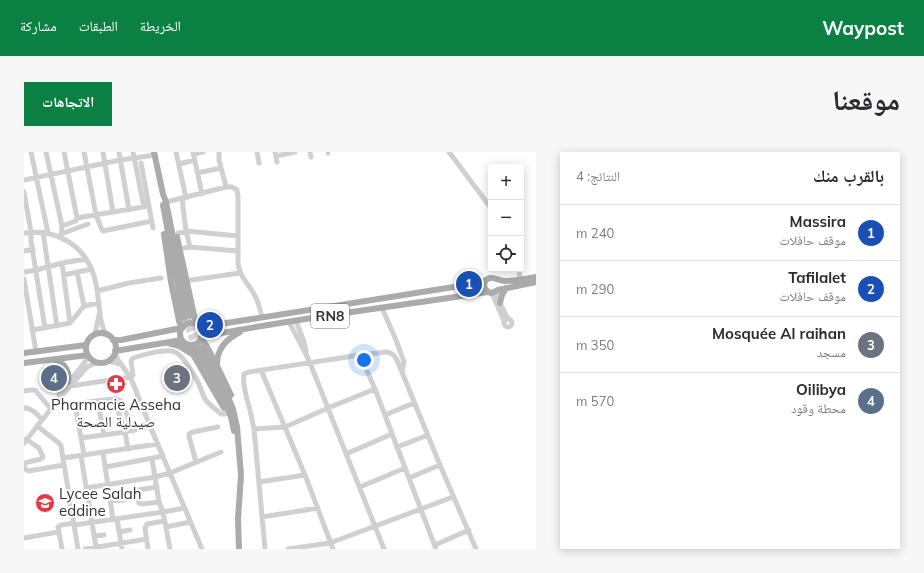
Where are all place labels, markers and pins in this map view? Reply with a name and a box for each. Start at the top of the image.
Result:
pin: 1 [456,269,482,299]
pin: 2 [197,310,223,340]
pin: 4 [41,363,67,393]
pin: 3 [164,363,190,393]
pharmacy icon: Pharmacie Asseha صيدلية الصحة [105,373,127,395]
place label: Pharmacie Asseha صيدلية الصحة [51,395,181,431]
place label: Lycee Salah eddine [59,484,142,520]
school or university icon: Lycee Salah eddine [34,492,56,514]

